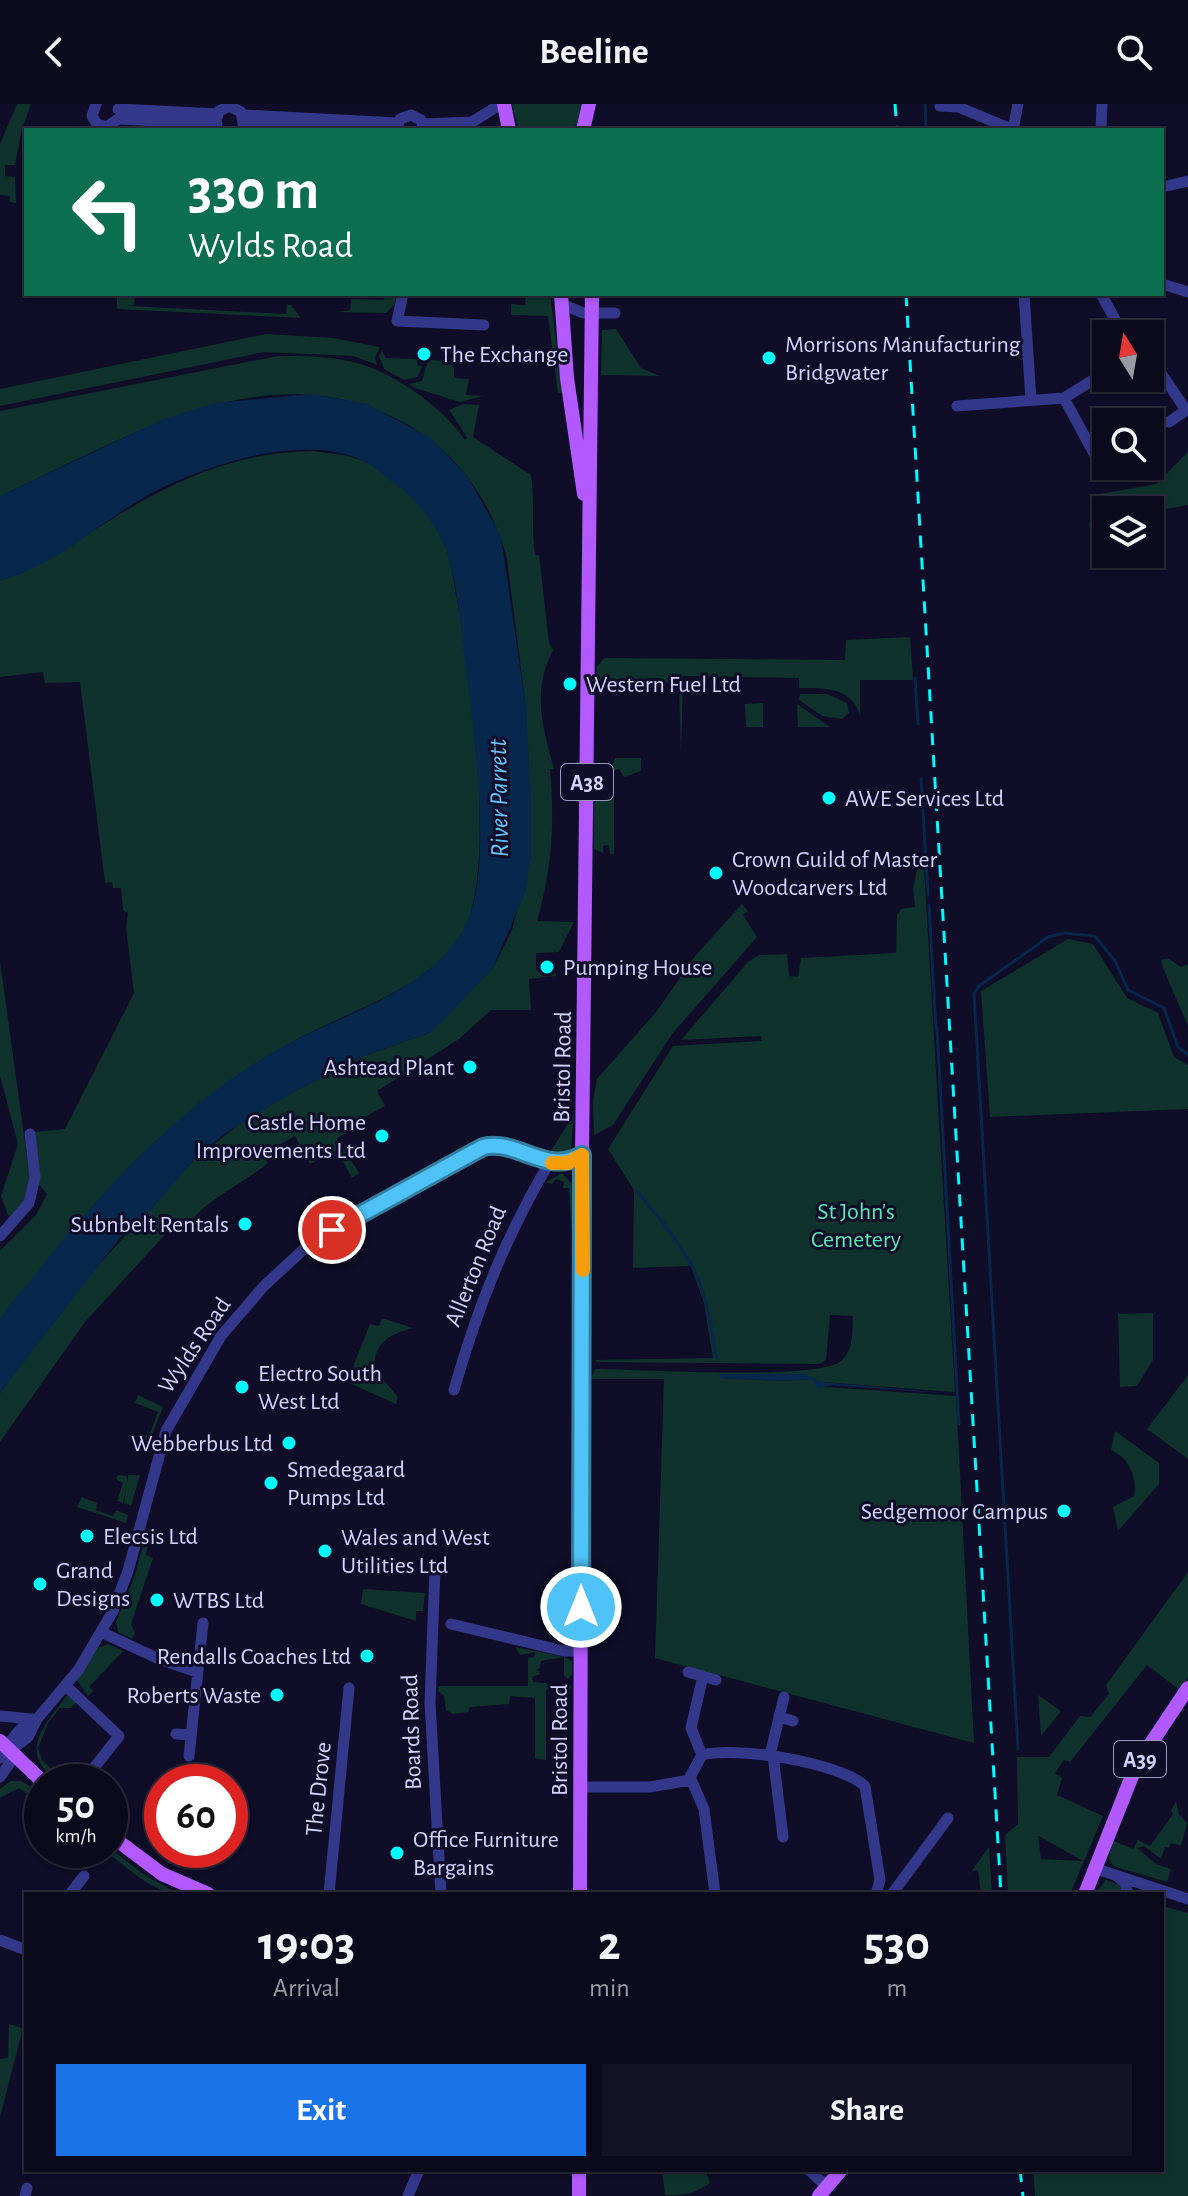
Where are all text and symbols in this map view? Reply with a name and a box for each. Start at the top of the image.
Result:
icon: back [32,30,76,74]
icon: search [1112,30,1156,74]
text: Beeline [539,34,649,70]
icon: left [56,160,160,264]
text: 330 m [188,163,319,219]
text: Wylds Road [188,228,353,264]
north arrow [1092,320,1164,392]
map controls [1092,320,1164,568]
place label: Morrisons Manufacturing Bridgwater [785,333,1021,385]
place label: The Exchange [440,343,568,367]
marker: The Exchange [415,345,433,363]
marker: Morrisons Manufacturing Bridgwater [760,349,778,367]
button: search [1092,408,1164,480]
button: layers [1092,496,1164,568]
place label: Western Fuel Ltd [586,673,741,697]
marker: Western Fuel Ltd [561,675,579,693]
water label: River Parrett [485,738,513,858]
road number: A38 [561,764,613,800]
place label: AWE Services Ltd [845,787,1004,811]
marker: AWE Services Ltd [820,789,838,807]
place label: Crown Guild of Master Woodcarvers Ltd [732,848,938,900]
marker: Crown Guild of Master Woodcarvers Ltd [707,864,725,882]
place label: Pumping House [563,956,712,980]
marker: Pumping House [538,958,556,976]
street label: Bristol Road [550,1011,576,1123]
place label: Ashtead Plant [324,1056,454,1080]
marker: Ashtead Plant [461,1058,479,1076]
place label: Castle Home Improvements Ltd [196,1111,366,1163]
marker: Castle Home Improvements Ltd [373,1127,391,1145]
pin [298,1196,366,1264]
park label: St John's Cemetery [811,1200,901,1252]
street label: Allerton Road [441,1203,511,1330]
icon: arrive [310,1208,354,1252]
place label: Subnbelt Rentals [71,1213,229,1237]
marker: Subnbelt Rentals [236,1215,254,1233]
street label: Wylds Road [154,1293,236,1398]
place label: Electro South West Ltd [258,1362,382,1414]
marker: Electro South West Ltd [233,1378,251,1396]
place label: Webberbus Ltd [131,1432,273,1456]
marker: Webberbus Ltd [280,1434,298,1452]
place label: Smedegaard Pumps Ltd [287,1458,405,1510]
marker: Smedegaard Pumps Ltd [262,1474,280,1492]
place label: Sedgemoor Campus [861,1500,1048,1524]
marker: Sedgemoor Campus [1055,1502,1073,1520]
place label: Elecsis Ltd [103,1525,198,1549]
place label: Wales and West Utilities Ltd [341,1526,490,1578]
marker: Elecsis Ltd [78,1527,96,1545]
marker: Wales and West Utilities Ltd [316,1542,334,1560]
place label: Grand Designs [56,1559,130,1611]
position arrow [539,1565,623,1649]
marker: Grand Designs [31,1575,49,1593]
place label: WTBS Ltd [173,1589,264,1613]
marker: WTBS Ltd [148,1591,166,1609]
place label: Rendalls Coaches Ltd [157,1645,351,1669]
marker: Rendalls Coaches Ltd [358,1647,376,1665]
street label: Boards Road [398,1674,426,1790]
place label: Roberts Waste [127,1684,261,1708]
street label: Bristol Road [548,1684,572,1796]
marker: Roberts Waste [268,1686,286,1704]
street label: The Drove [302,1741,336,1837]
road number: A39 [1114,1741,1166,1777]
speed limit sign: 60 [144,1764,248,1868]
text: 50 [57,1786,95,1826]
text: km/h [55,1826,97,1846]
place label: Office Furniture Bargains [413,1828,559,1880]
marker: Office Furniture Bargains [388,1844,406,1862]
text: 19:03 [258,1921,355,1969]
text: 2 [598,1921,621,1969]
text: 530 [864,1921,930,1969]
text: Arrival [273,1975,340,2001]
text: min [589,1975,630,2001]
text: m [886,1975,907,2001]
button: Exit [56,2064,586,2156]
button: Share [602,2064,1132,2156]

